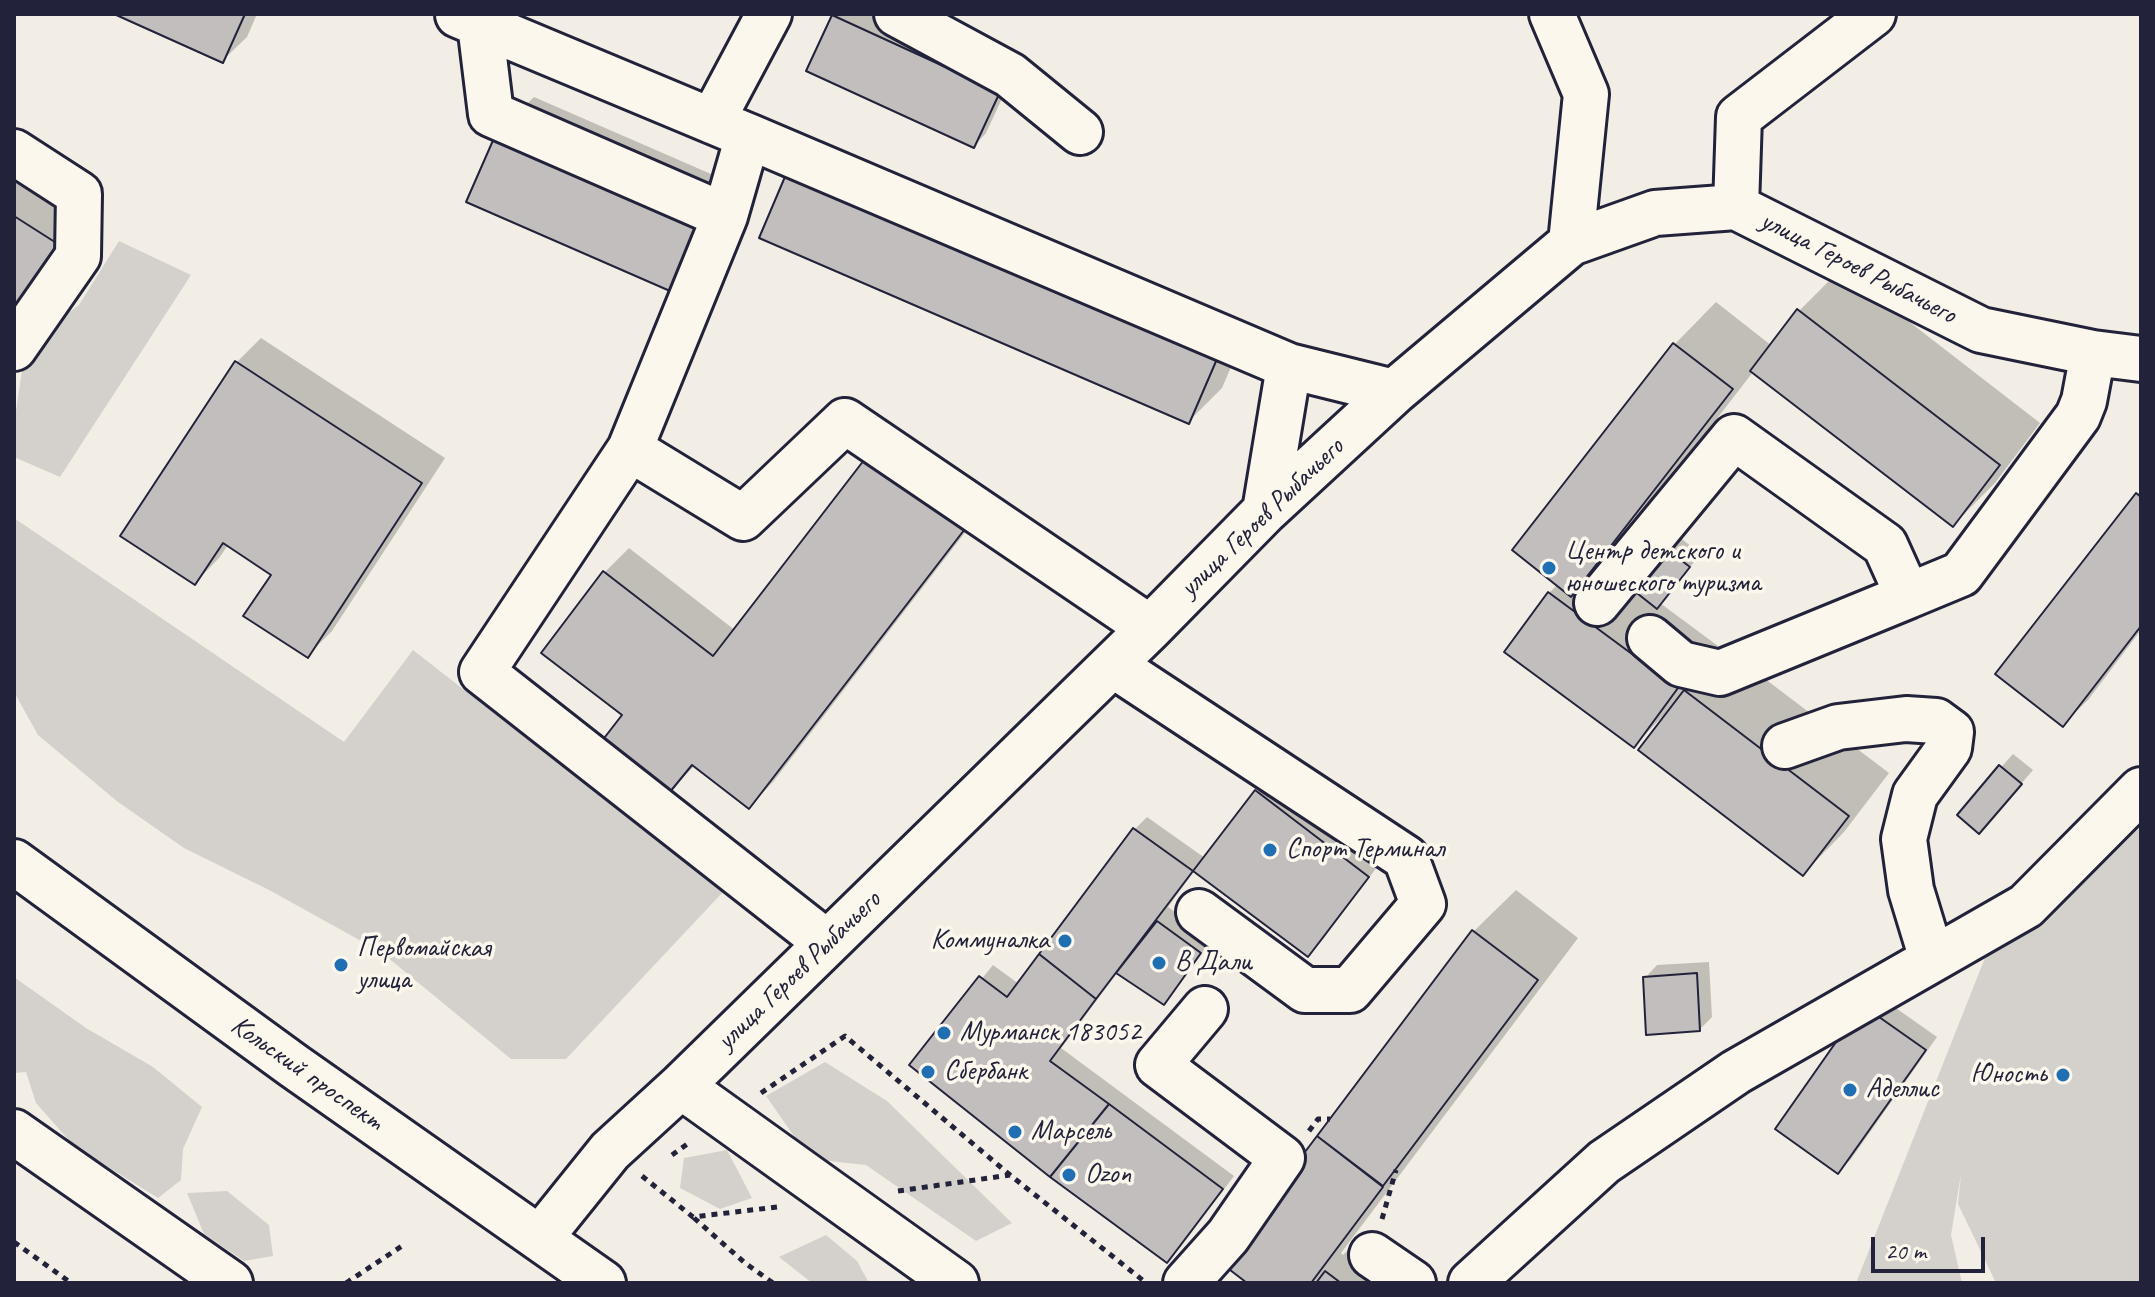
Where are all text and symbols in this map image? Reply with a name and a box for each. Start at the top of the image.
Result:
street label: улица Героев Рыбачьего [1754,204,1962,332]
street label: улица Героев Рыбачьего [1173,431,1351,605]
place label: Центр детского и юношеского туризма [1565,535,1760,601]
marker: Центр детского и юношеского туризма [1540,559,1558,577]
place label: Спорт Терминал [1286,833,1444,867]
marker: Спорт Терминал [1261,841,1279,859]
street label: улица Героев Рыбачьего [710,884,888,1058]
place label: Коммуналка [931,924,1049,958]
place label: Первомайская улица [357,932,490,998]
marker: Коммуналка [1056,932,1074,950]
place label: В Дали [1175,946,1252,980]
marker: В Дали [1150,954,1168,972]
marker: Первомайская улица [332,956,350,974]
street label: Кольский проспект [224,1009,390,1139]
place label: Мурманск 183052 [960,1016,1141,1050]
marker: Мурманск 183052 [935,1024,953,1042]
place label: Сбербанк [944,1055,1027,1089]
place label: Юность [1971,1058,2047,1092]
marker: Сбербанк [919,1063,937,1081]
marker: Юность [2054,1066,2072,1084]
place label: Аделлис [1866,1073,1939,1107]
marker: Аделлис [1841,1081,1859,1099]
place label: Марсель [1031,1115,1111,1149]
marker: Марсель [1006,1123,1024,1141]
place label: Ozon [1085,1158,1131,1192]
marker: Ozon [1060,1166,1078,1184]
scale bar [1875,1221,1989,1271]
text: 20 m [1885,1236,1926,1266]

